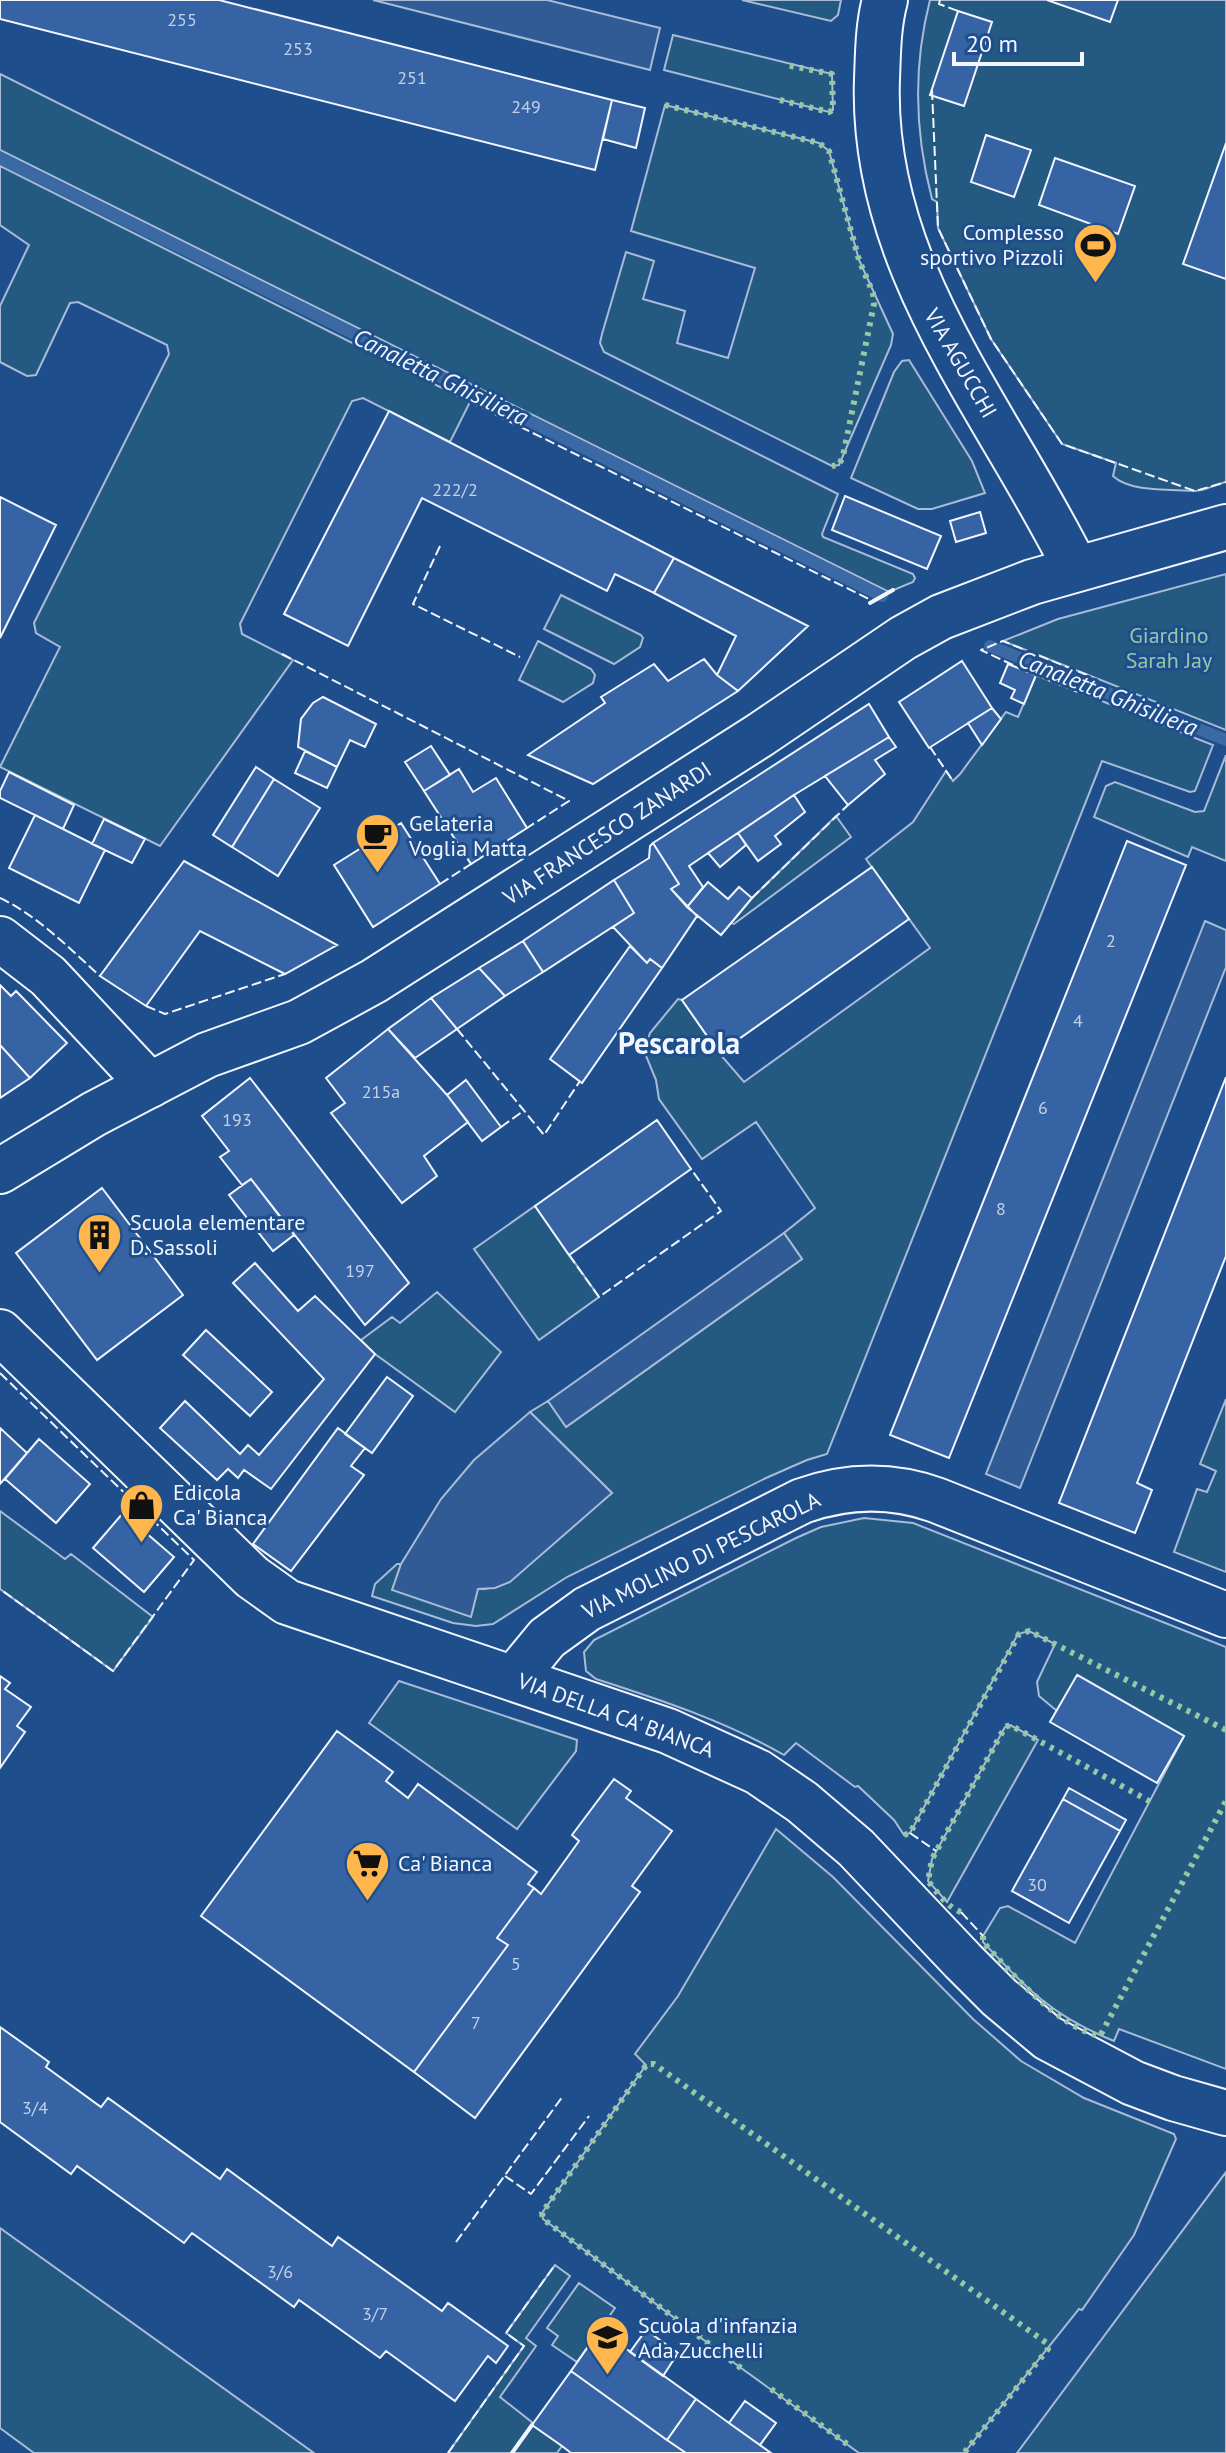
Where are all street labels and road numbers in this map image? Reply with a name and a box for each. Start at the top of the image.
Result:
street label: VIA AGUCCHI [918,302,1004,423]
street label: VIA FRANCESCO ZANARDI [497,755,716,911]
street label: VIA MOLINO DI PESCAROLA [576,1485,825,1625]
street label: VIA DELLA CA' BIANCA [513,1666,718,1764]

